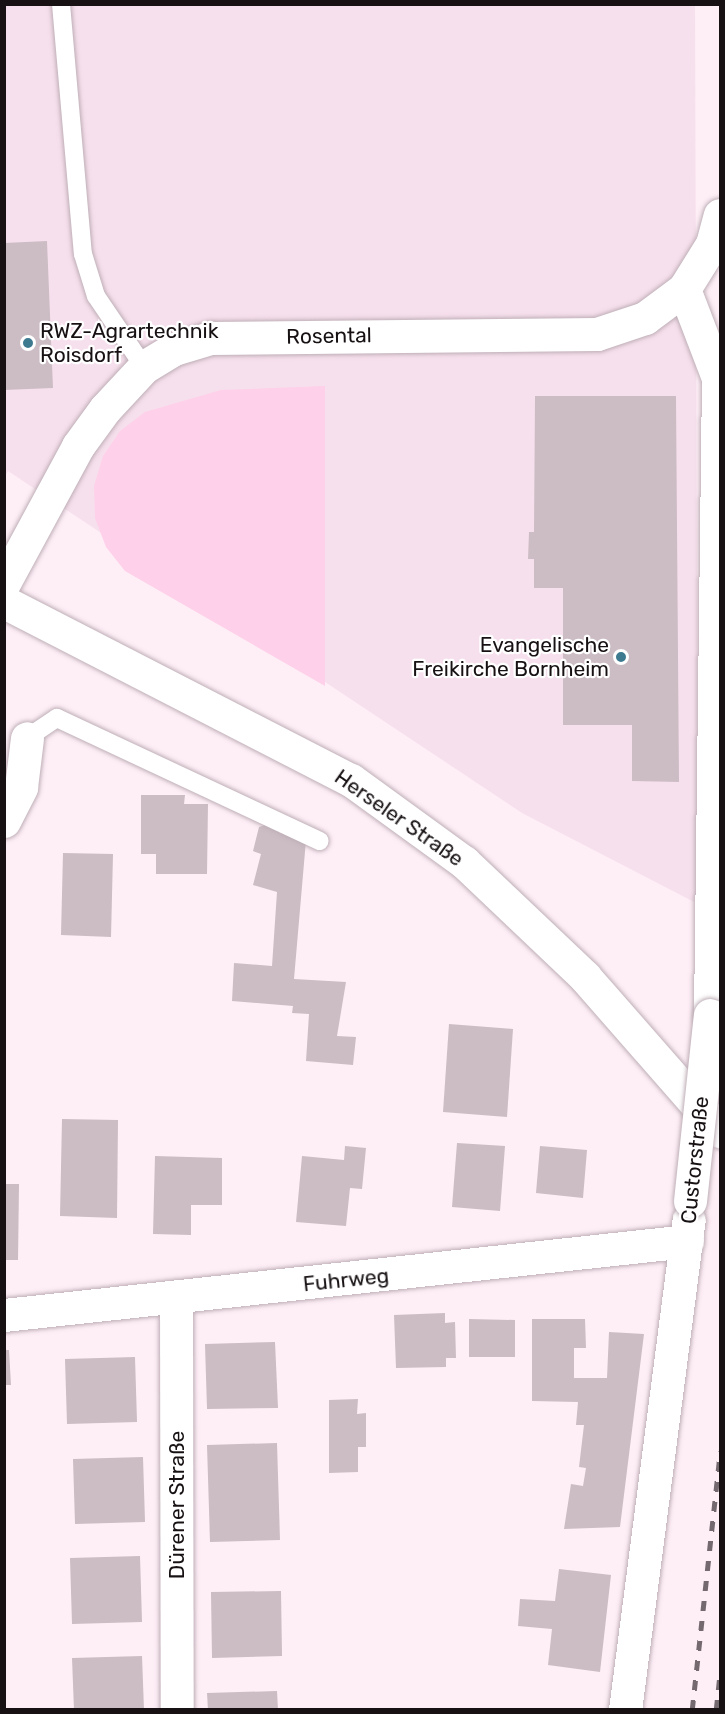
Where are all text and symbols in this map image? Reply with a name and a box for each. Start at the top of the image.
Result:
place label: RWZ-Agrartechnik Roisdorf [40,318,218,368]
street label: Rosental [286,323,372,349]
marker: RWZ-Agrartechnik Roisdorf [21,336,35,350]
place label: Evangelische Freikirche Bornheim [412,632,609,682]
marker: Evangelische Freikirche Bornheim [614,650,628,664]
street label: Herseler Straße [330,764,468,872]
street label: Custorstraße [676,1095,714,1225]
street label: Fuhrweg [302,1263,390,1297]
street label: Dürener Straße [164,1430,190,1580]

